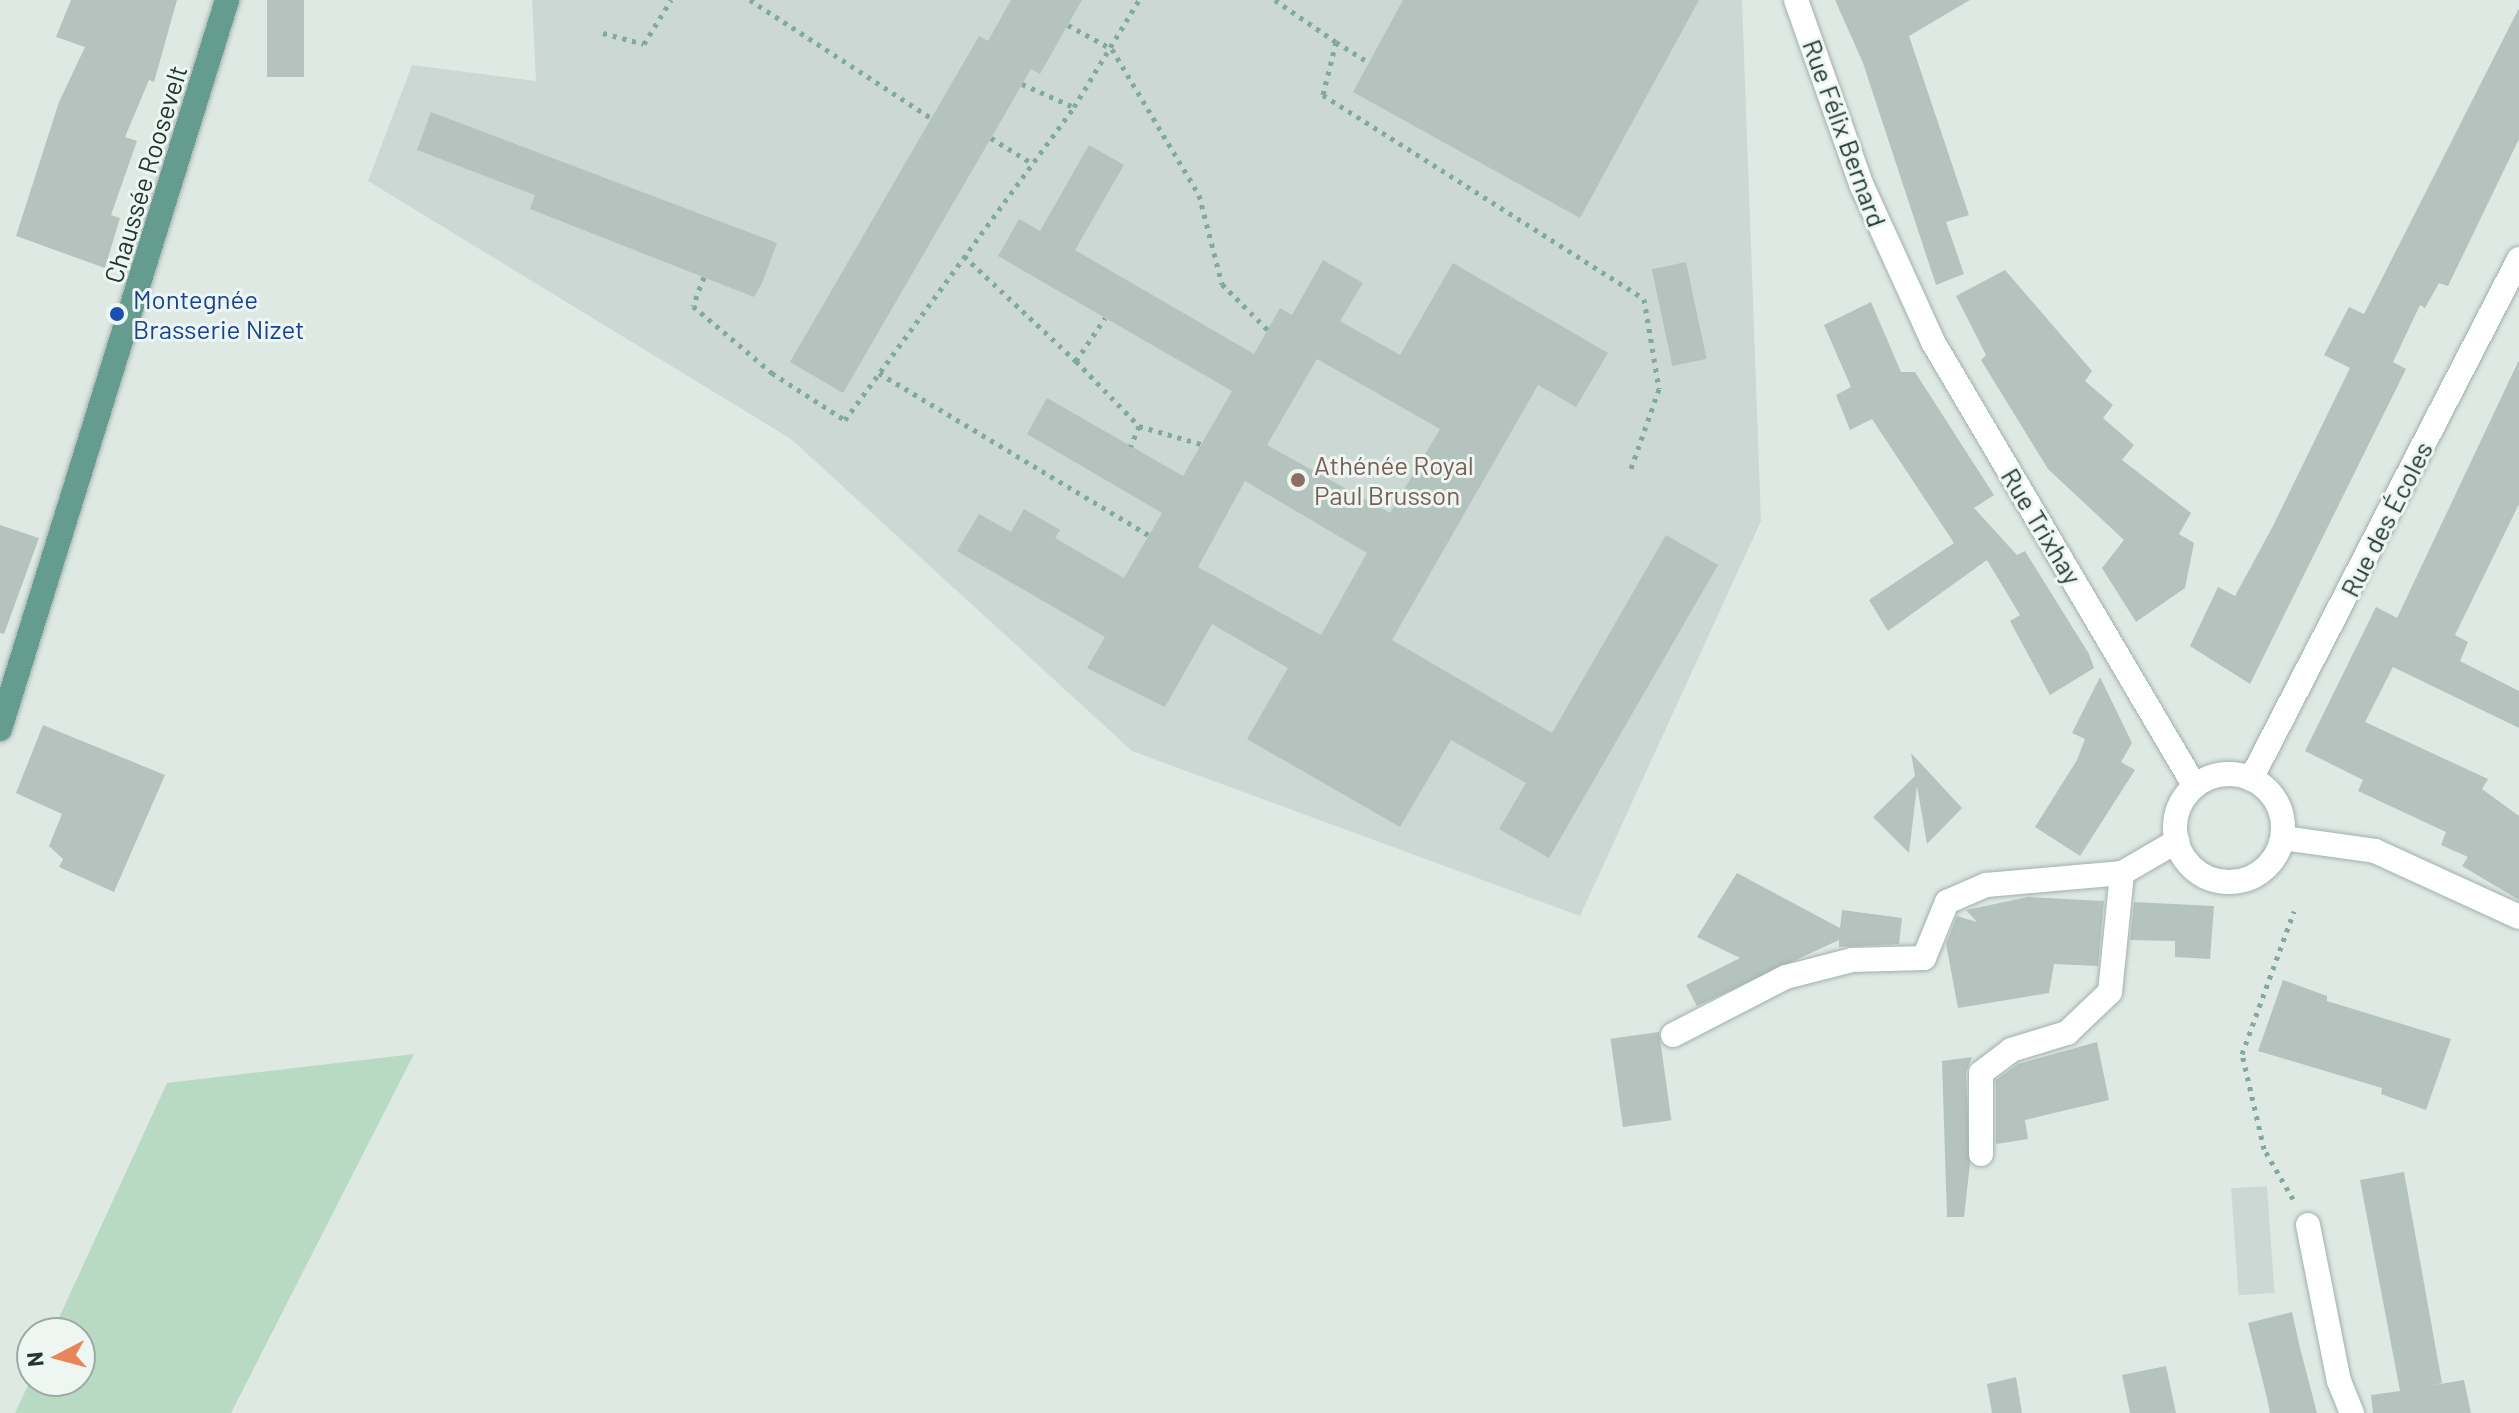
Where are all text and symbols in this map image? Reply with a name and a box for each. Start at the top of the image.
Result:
street label: Rue Félix Bernard [1797,35,1893,231]
street label: Chaussée Roosevelt [97,61,193,287]
place label: Montegnée Brasserie Nizet [133,283,305,344]
marker: Montegnée Brasserie Nizet [108,305,126,323]
street label: Rue des Écoles [2334,436,2438,602]
place label: Athénée Royal Paul Brusson [1314,449,1474,510]
street label: Rue Trixhay [1995,462,2089,590]
marker: Athénée Royal Paul Brusson [1289,471,1307,489]
north arrow [16,1317,96,1397]
text: N [20,1351,48,1368]

